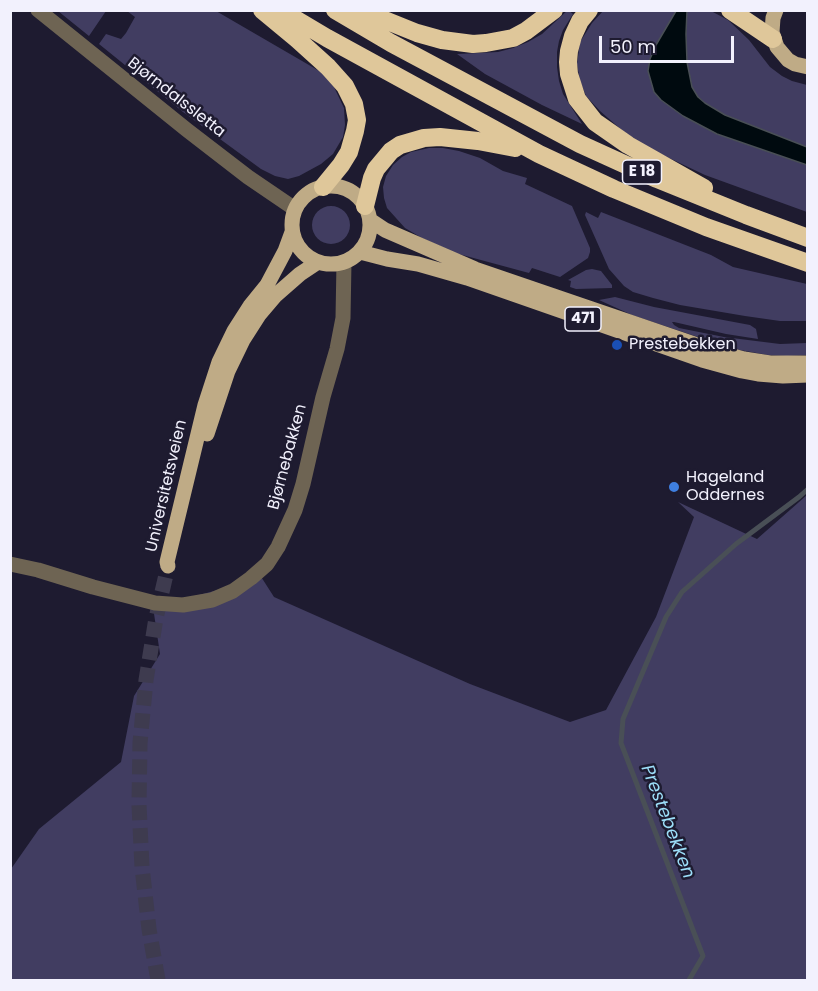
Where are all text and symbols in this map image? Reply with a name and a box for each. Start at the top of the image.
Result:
scale bar [602,24,737,62]
text: 50 m [610,34,656,59]
street label: Bjørndalssletta [123,54,229,142]
road number: E 18 [622,160,662,184]
road number: 471 [565,307,601,331]
place label: Prestebekken [629,335,736,355]
marker: Prestebekken [610,338,624,352]
street label: Bjørnebakken [265,402,311,512]
street label: Universitetsveien [142,418,192,554]
place label: Hageland Oddernes [686,468,765,506]
marker: Hageland Oddernes [667,480,681,494]
water label: Prestebekken [635,762,699,882]

